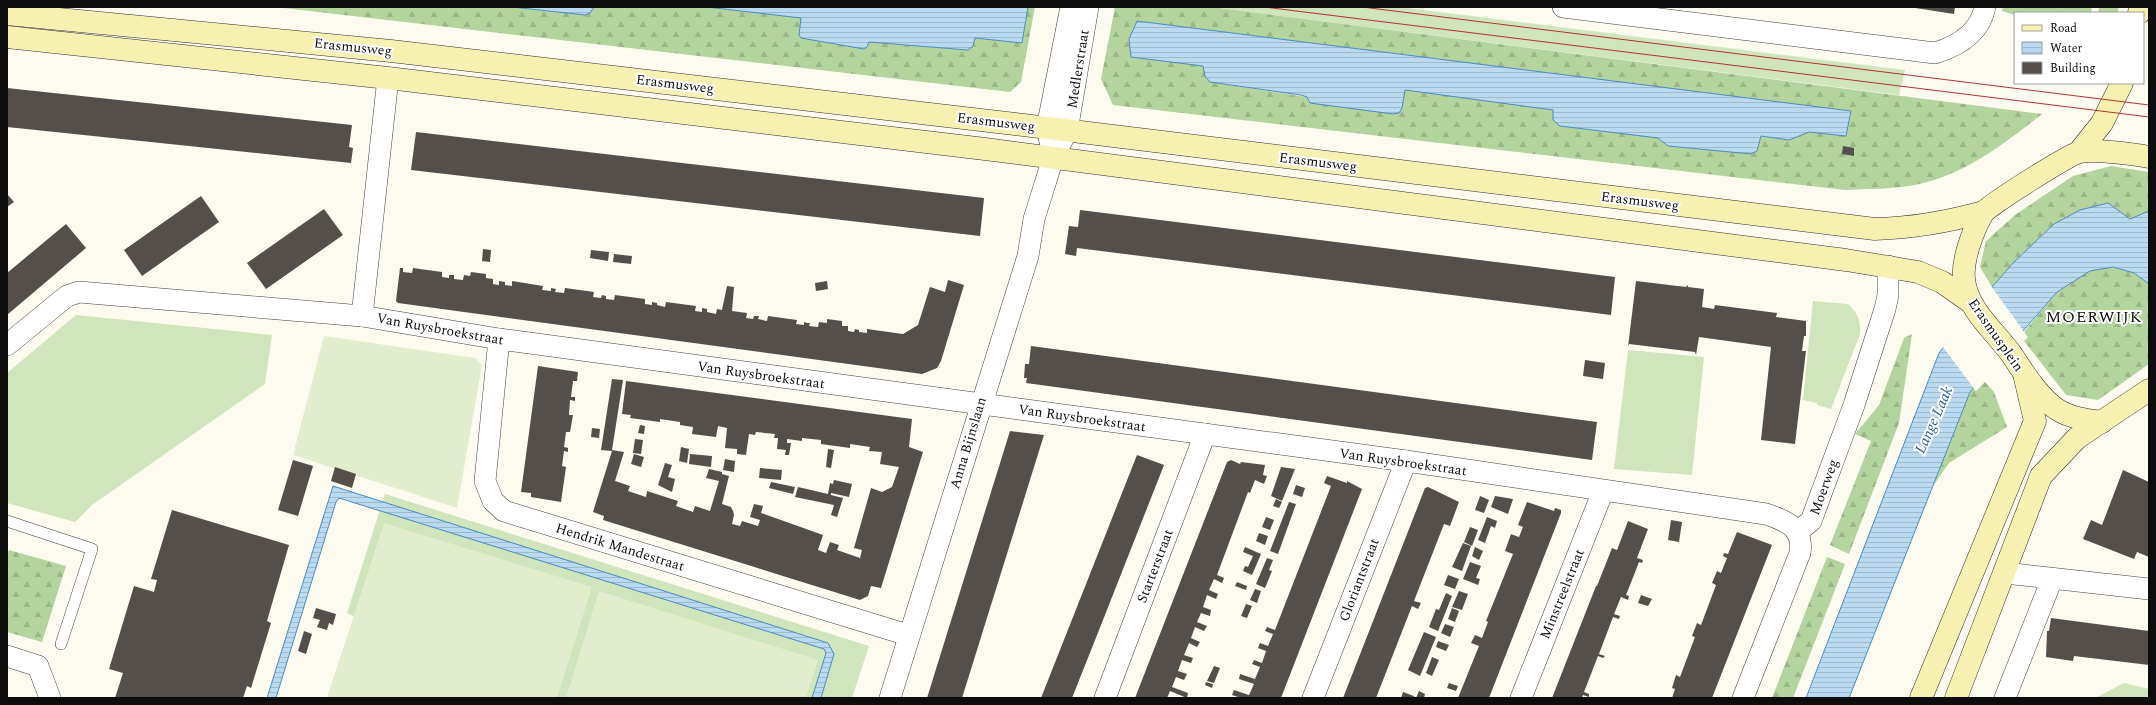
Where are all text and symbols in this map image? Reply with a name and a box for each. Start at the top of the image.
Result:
legend [2014,12,2144,84]
text: Road [2050,19,2077,38]
street label: Medlerstraat [1061,28,1095,110]
street label: Erasmusweg [313,32,393,62]
text: Water [2050,39,2082,58]
text: Building [2050,59,2096,78]
street label: Erasmusweg [635,69,715,99]
street label: Erasmusweg [956,107,1036,137]
street label: Erasmusweg [1278,147,1358,177]
street label: Erasmusweg [1600,186,1680,216]
street label: Erasmusplein [1963,294,2029,376]
district label: MOERWIJK [2046,305,2142,329]
street label: Van Ruysbroekstraat [375,307,505,351]
street label: Van Ruysbroekstraat [696,356,826,394]
water label: Lange Laak [1909,383,1959,457]
street label: Anna Bijnslaan [944,394,992,492]
street label: Van Ruysbroekstraat [1017,399,1147,437]
street label: Van Ruysbroekstraat [1338,443,1468,481]
street label: Moerweg [1804,456,1844,518]
street label: Hendrik Mandestraat [553,517,687,577]
street label: Starterstraat [1131,526,1179,606]
street label: Gloriantstraat [1333,535,1385,625]
street label: Minstreelstraat [1534,546,1590,642]

